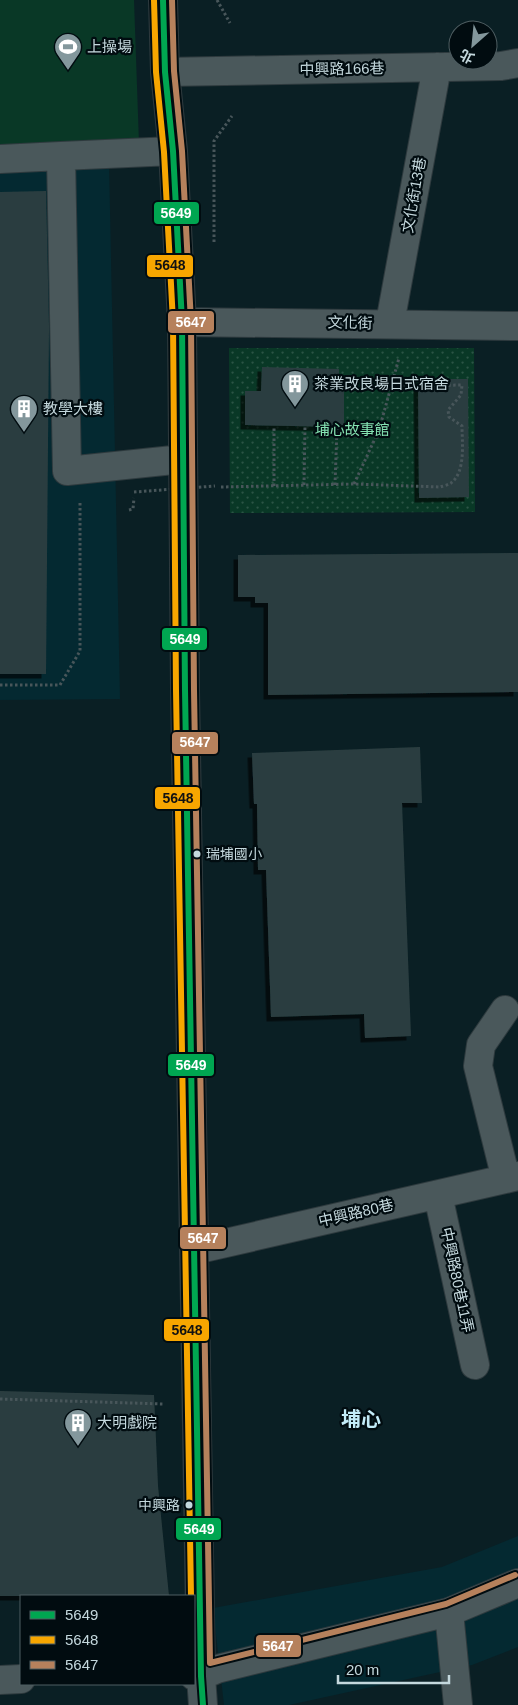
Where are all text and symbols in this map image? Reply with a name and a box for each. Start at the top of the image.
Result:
north arrow [448,20,498,70]
sports icon: 上操場 [53,32,83,71]
place label: 上操場 [87,38,132,55]
text: 北 [457,46,477,67]
street label: 中興路166巷 [299,59,385,78]
street label: 文化街13巷 [398,156,429,234]
line badge: 5649 [153,201,200,225]
text: 5649 [160,205,192,221]
line badge: 5648 [146,254,194,278]
text: 5648 [154,257,186,273]
line badge: 5647 [167,310,215,334]
text: 5647 [175,314,207,330]
street label: 文化街 [327,314,373,331]
building icon: 茶業改良場日式宿舍 [280,369,310,408]
place label: 茶業改良場日式宿舍 [314,375,449,392]
building icon: 教學大樓 [9,394,39,433]
place label: 教學大樓 [43,400,103,417]
park label: 埔心故事館 [314,421,390,438]
line badge: 5649 [161,627,208,651]
text: 5649 [169,631,201,647]
line badge: 5647 [171,731,219,755]
text: 5647 [179,734,211,750]
line badge: 5648 [154,786,201,810]
text: 5648 [162,790,194,806]
place label: 瑞埔國小 [206,846,262,862]
marker: 瑞埔國小 [192,849,202,859]
line badge: 5649 [167,1053,215,1077]
text: 5649 [175,1057,207,1073]
street label: 中興路80巷 [317,1196,395,1229]
line badge: 5647 [179,1226,227,1250]
street label: 中興路80巷11弄 [438,1226,477,1334]
text: 5647 [187,1230,219,1246]
line badge: 5648 [163,1318,210,1342]
text: 5648 [171,1322,203,1338]
building icon: 大明戲院 [63,1408,93,1447]
district label: 埔心 [341,1408,381,1430]
place label: 大明戲院 [97,1414,157,1431]
place label: 中興路 [138,1497,180,1513]
marker: 中興路 [184,1500,194,1510]
line badge: 5649 [175,1517,222,1541]
text: 5649 [183,1521,215,1537]
legend [20,1595,195,1685]
text: 5649 [65,1606,98,1623]
text: 5648 [65,1631,98,1648]
line badge: 5647 [255,1634,302,1658]
text: 5647 [262,1638,294,1654]
scale bar [338,1652,449,1684]
text: 5647 [65,1656,98,1673]
text: 20 m [346,1661,379,1678]

